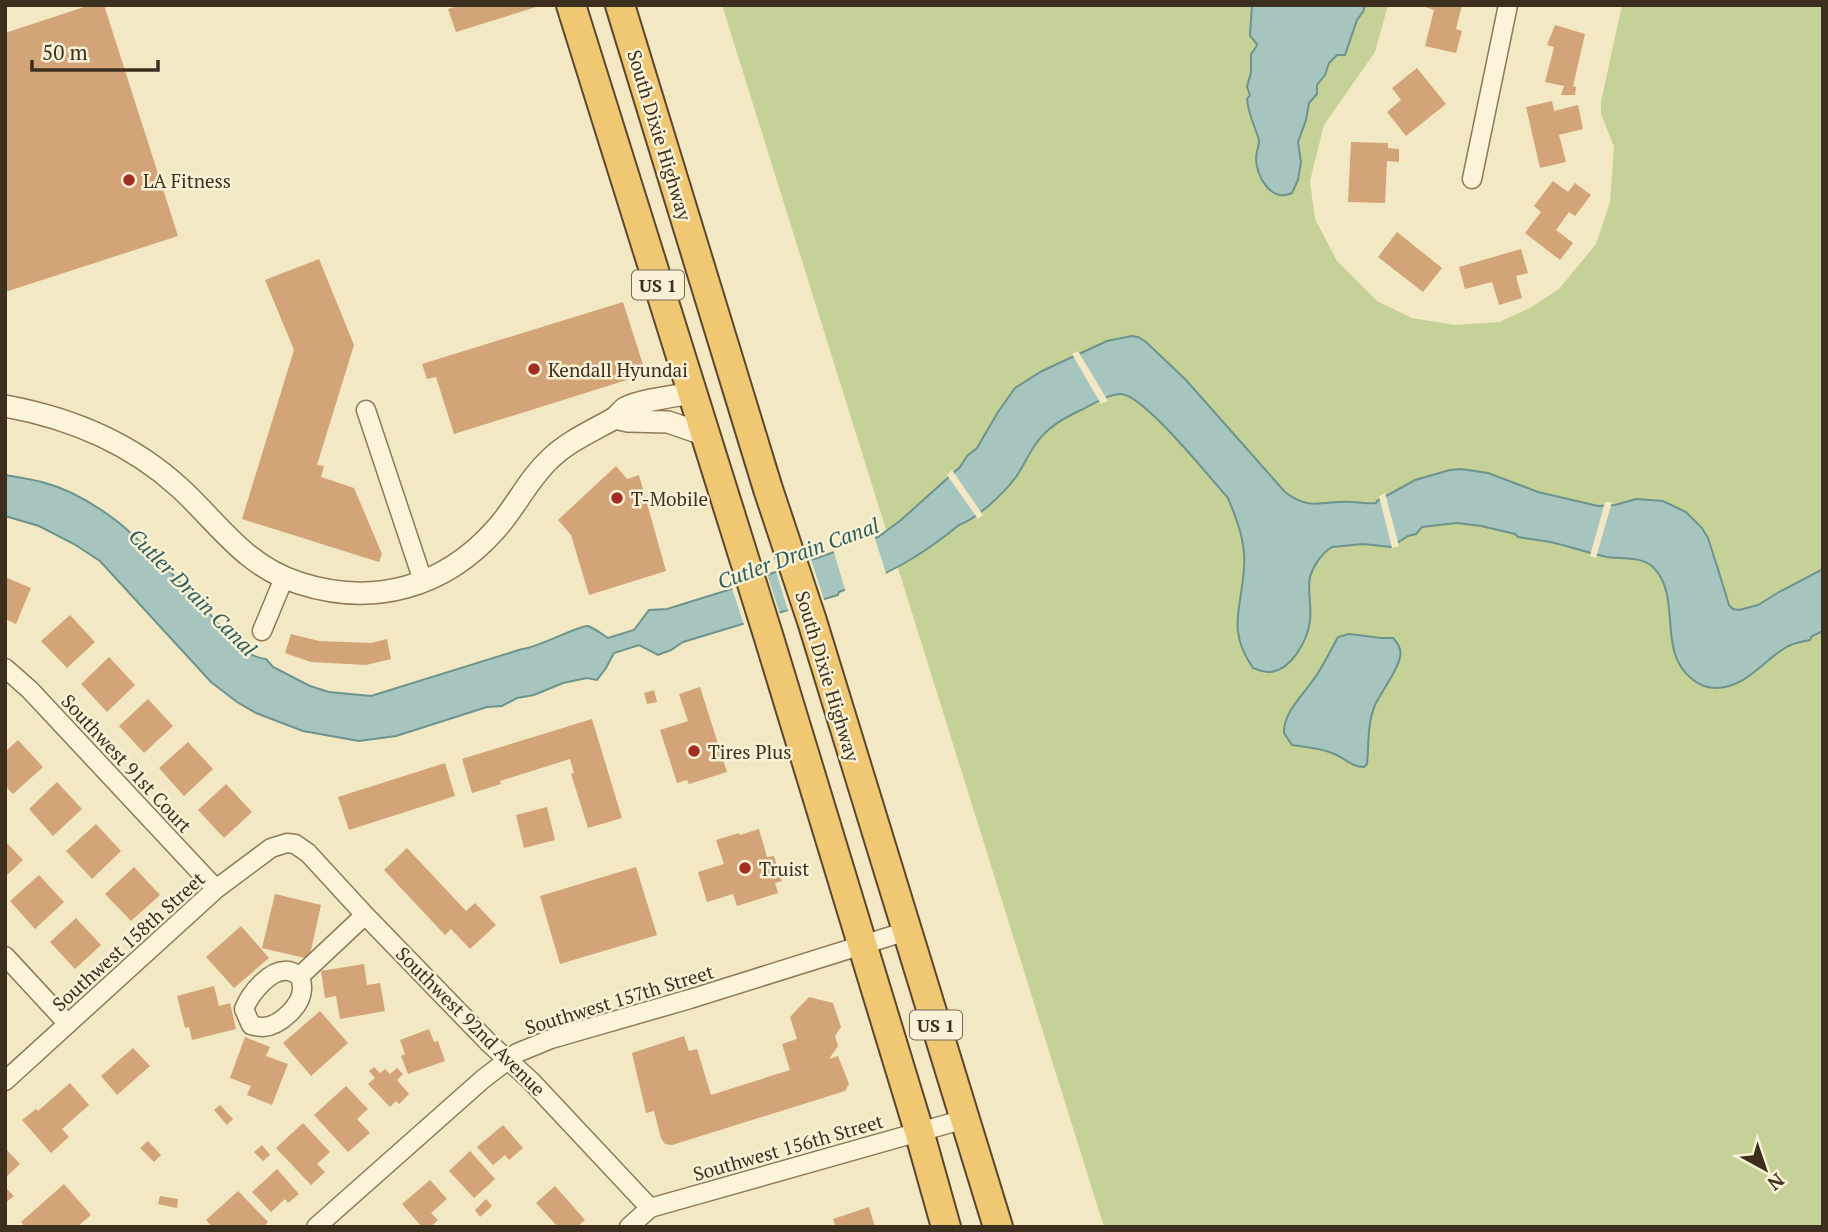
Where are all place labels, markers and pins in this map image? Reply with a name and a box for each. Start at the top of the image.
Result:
place label: LA Fitness [143,168,231,193]
marker: LA Fitness [121,172,137,188]
place label: Kendall Hyundai [548,357,688,382]
marker: Kendall Hyundai [526,361,542,377]
place label: T-Mobile [631,486,708,511]
marker: T-Mobile [609,490,625,506]
place label: Tires Plus [708,739,791,764]
marker: Tires Plus [686,743,702,759]
place label: Truist [759,856,809,881]
marker: Truist [737,860,753,876]

